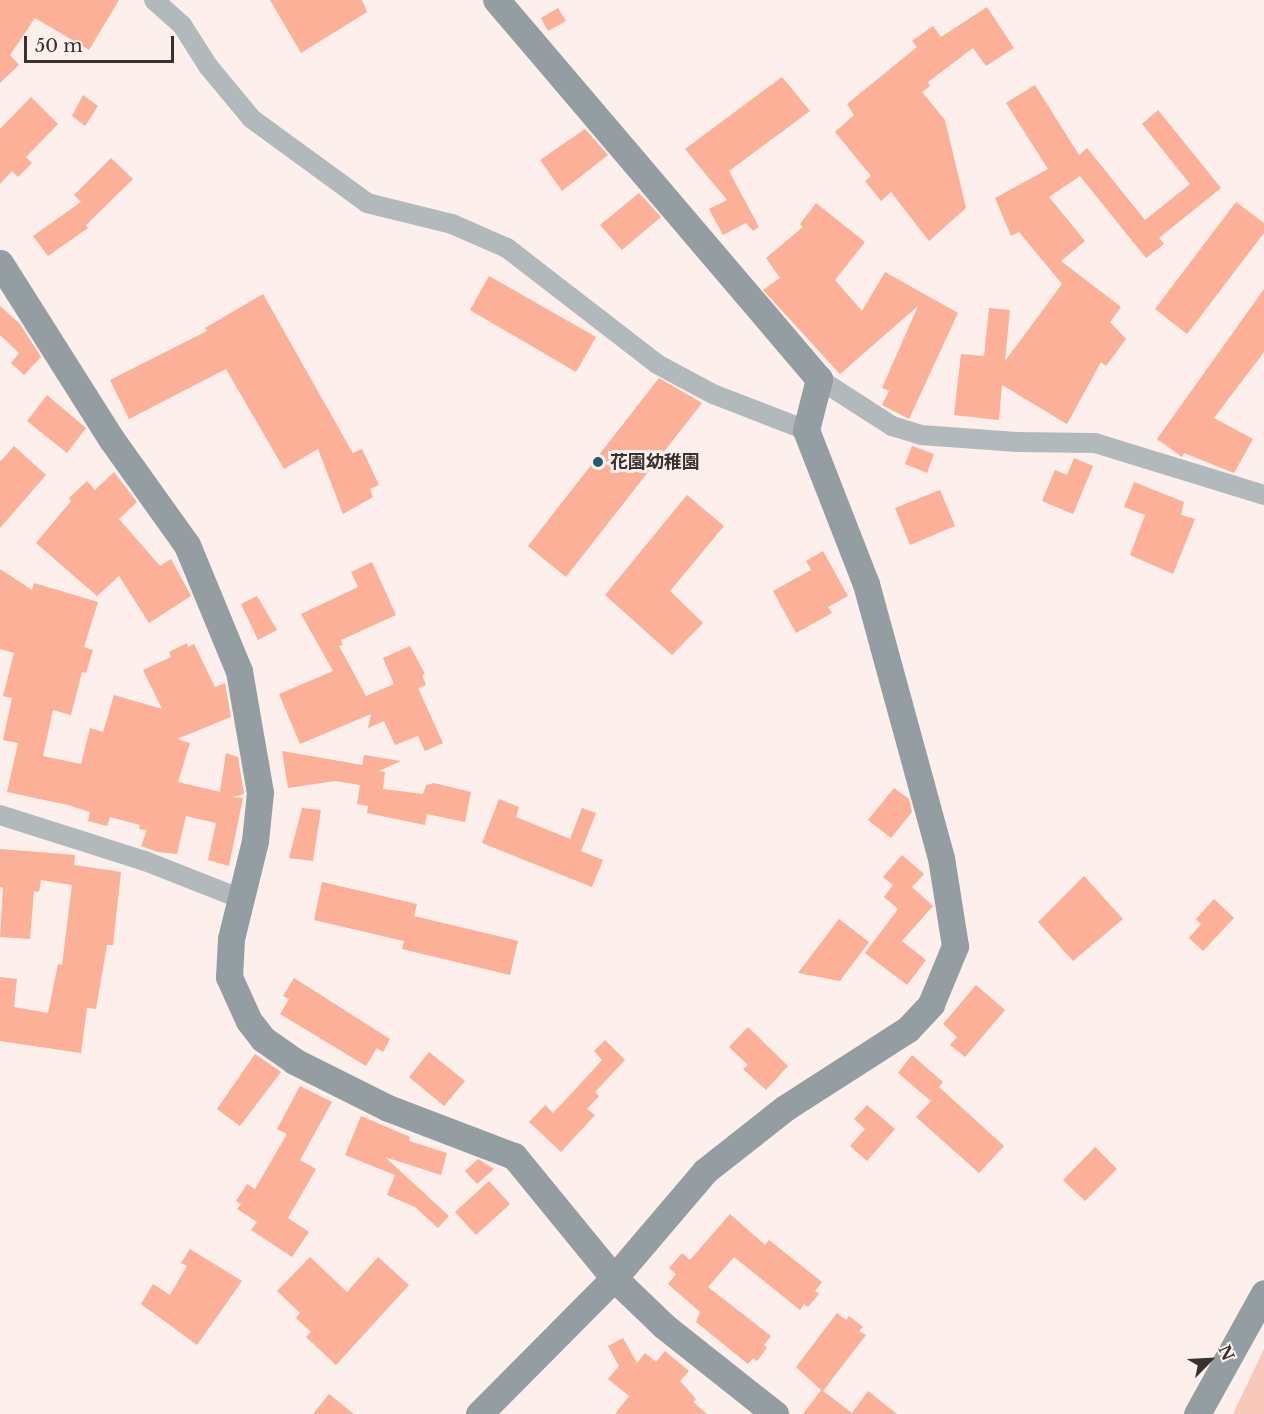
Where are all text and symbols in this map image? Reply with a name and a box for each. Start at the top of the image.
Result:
scale bar [27,24,177,62]
text: 50 m [35,35,83,57]
place label: 花園幼稚園 [610,451,700,473]
marker: 花園幼稚園 [591,455,605,469]
north arrow [1180,1330,1240,1390]
text: N [1214,1342,1239,1364]

